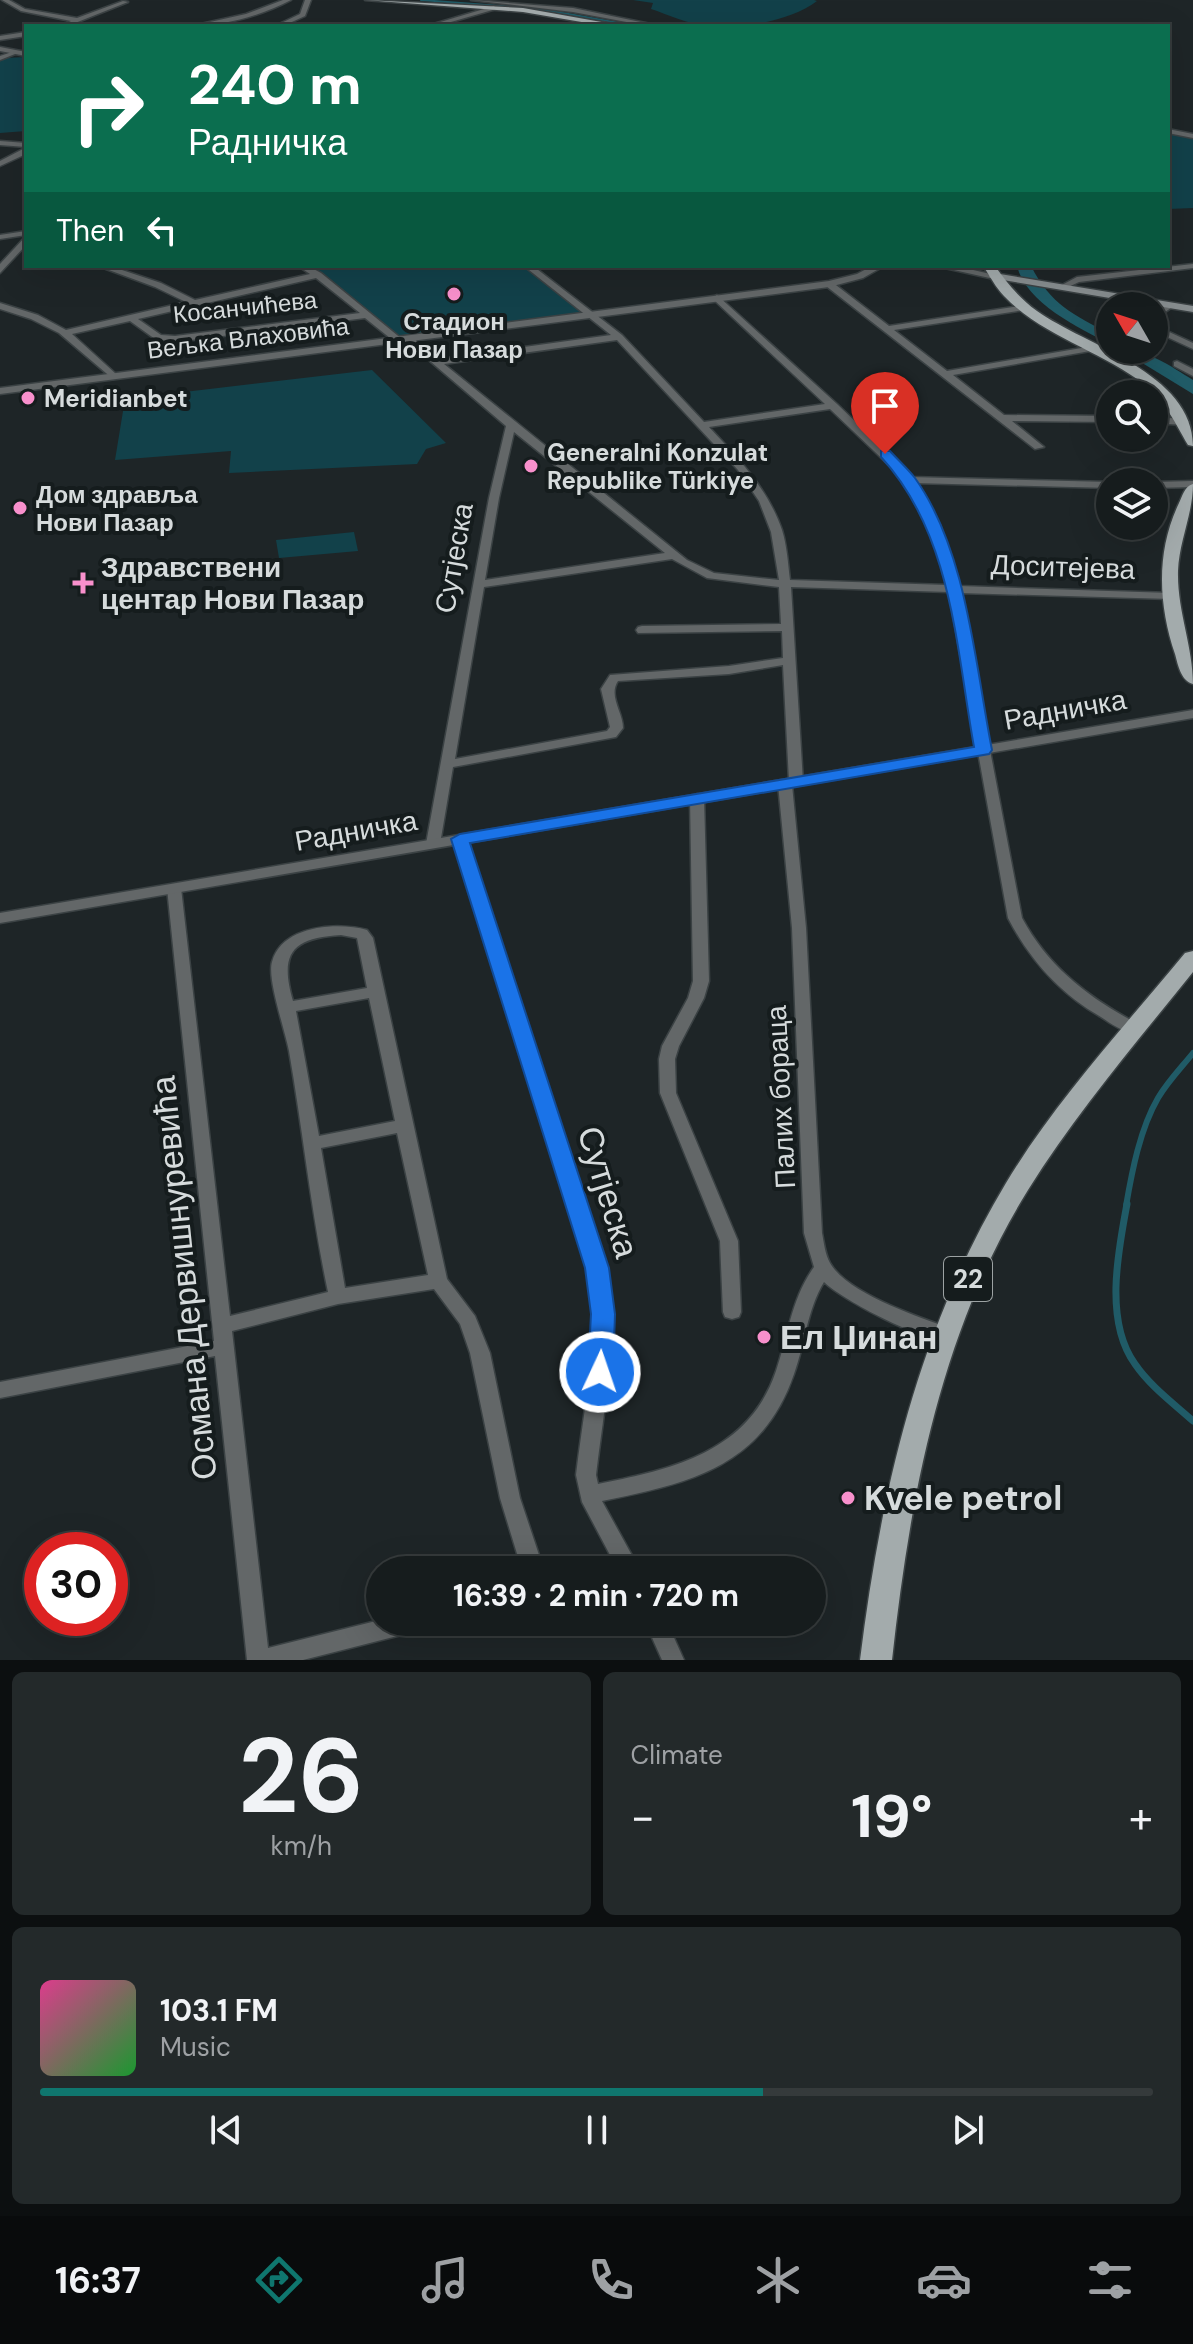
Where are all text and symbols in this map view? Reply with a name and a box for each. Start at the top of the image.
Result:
text: 240 m [188,48,362,121]
icon: right [56,56,160,160]
text: Радничка [188,119,347,166]
icon: left [140,208,184,252]
text: Then [56,211,124,250]
street label: Косанчићева [172,284,319,330]
marker: Стадион Нови Пазар [445,285,463,303]
north arrow [1096,292,1168,364]
map controls [1096,292,1168,540]
place label: Стадион Нови Пазар [385,306,523,365]
street label: Вељка Влаховића [145,310,351,366]
pin [851,372,919,454]
button: search [1096,380,1168,452]
place label: Meridianbet [44,383,188,414]
icon: arrive [863,384,907,428]
marker: Meridianbet [19,389,37,407]
place label: Generalni Konzulat Republike Türkiye [547,437,768,496]
marker: Generalni Konzulat Republike Türkiye [522,457,540,475]
button: layers [1096,468,1168,540]
place label: Дом здравља Нови Пазар [36,479,198,538]
marker: Дом здравља Нови Пазар [11,499,29,517]
street label: Сутјеска [426,500,482,616]
street label: Доситејева [990,546,1136,588]
place label: Здравствени центар Нови Пазар [101,549,364,618]
marker: Здравствени центар Нови Пазар [72,572,94,594]
street label: Радничка [1001,681,1130,739]
street label: Радничка [292,802,421,860]
street label: Палих бораца [758,1004,804,1190]
street label: Османа Дервишнуревића [140,1074,228,1482]
street label: Сутјеска [567,1121,649,1263]
road number: 22 [944,1257,992,1301]
place label: Ел Џинан [780,1315,938,1360]
marker: Ел Џинан [755,1328,773,1346]
position arrow [558,1330,642,1414]
place label: Kvele petrol [864,1476,1062,1521]
marker: Kvele petrol [839,1489,857,1507]
speed limit sign: 30 [24,1532,128,1636]
text: 16:39 · 2 min · 720 m [453,1576,739,1615]
text: 26 [238,1709,364,1844]
text: Climate [631,1738,723,1772]
text: 19° [851,1777,933,1856]
text: − [631,1788,655,1846]
text: + [1129,1788,1153,1846]
text: km/h [271,1829,332,1863]
text: 103.1 FM [160,1991,278,2030]
text: Music [160,2030,231,2064]
icon: previous [204,2108,248,2152]
icon: pause [575,2108,619,2152]
icon: next [946,2108,990,2152]
icon: directions [251,2252,307,2308]
icon: music [417,2252,473,2308]
icon: phone [583,2252,639,2308]
icon: climate [750,2252,806,2308]
icon: car [916,2252,972,2308]
icon: filters [1082,2252,1138,2308]
text: 16:37 [55,2257,141,2304]

